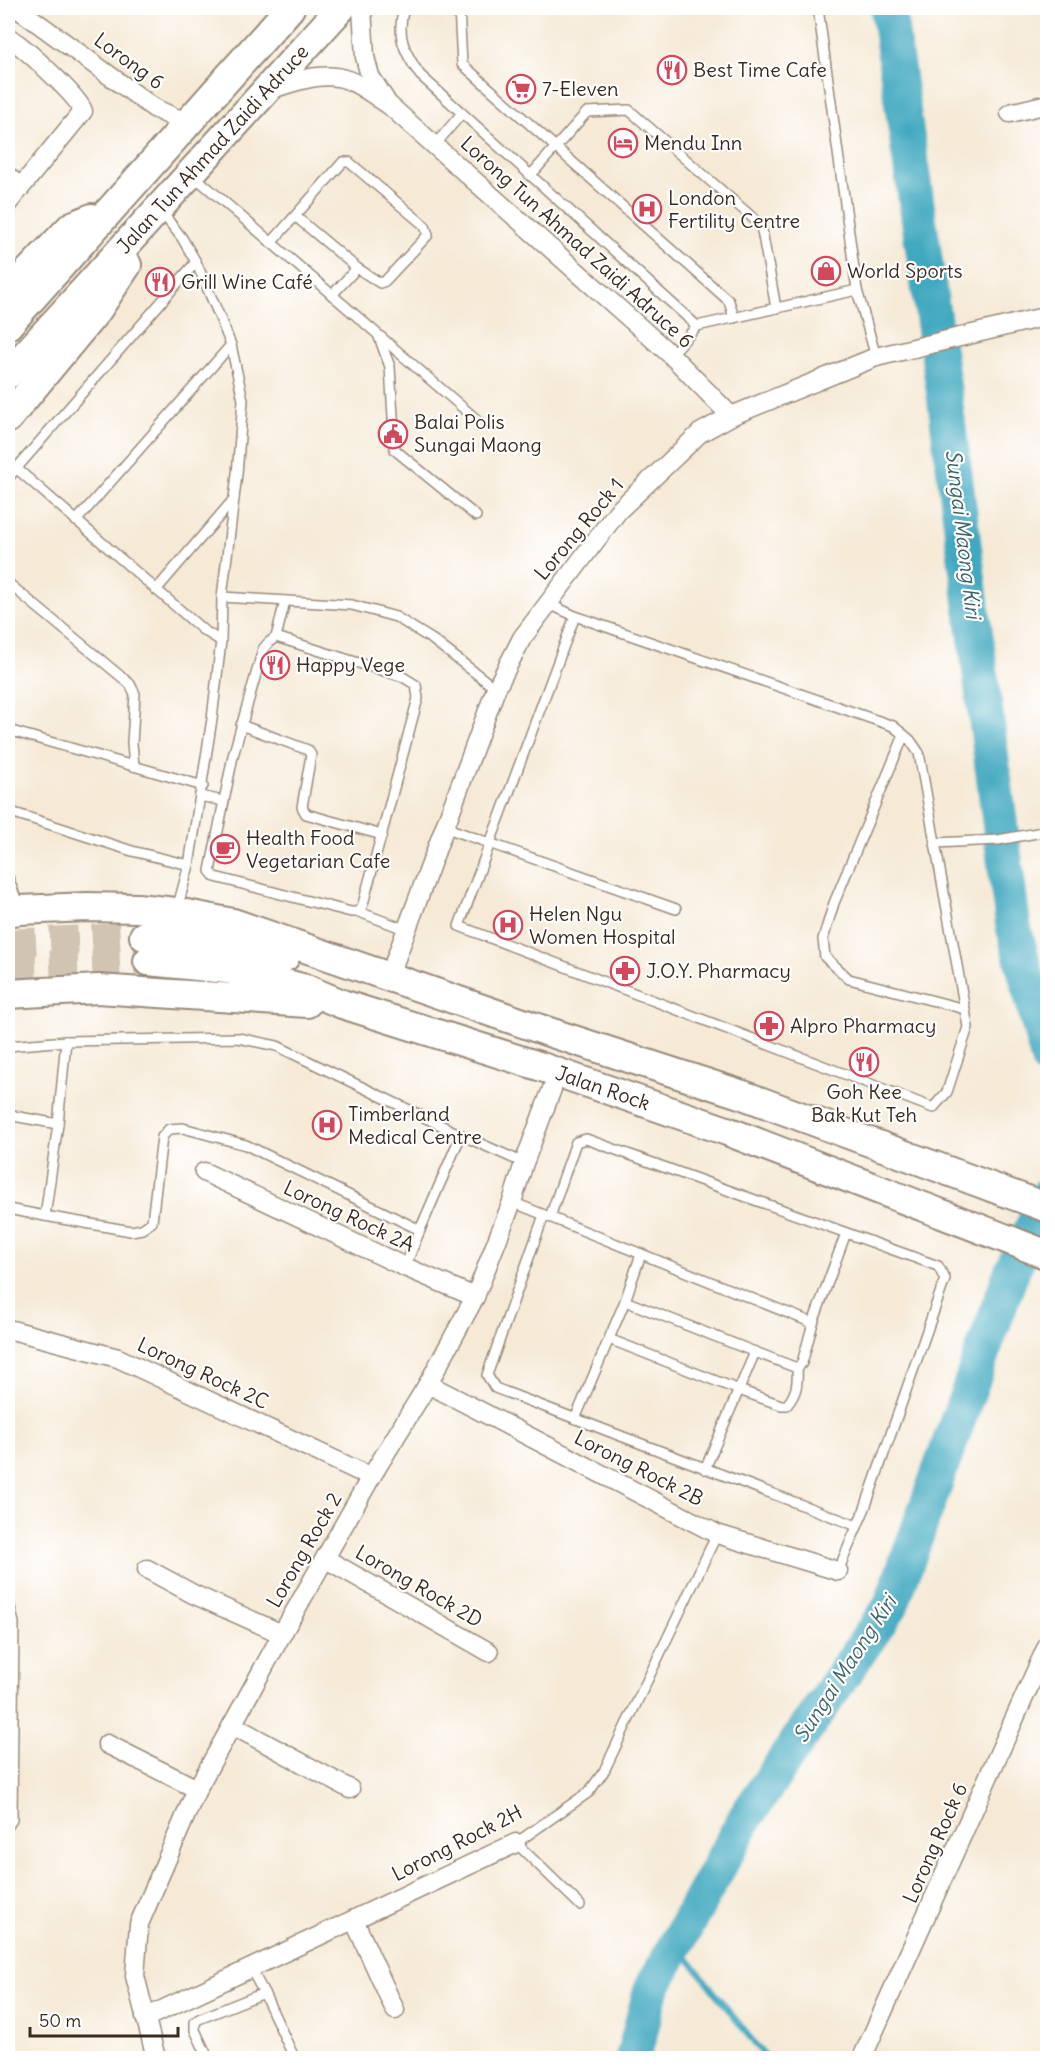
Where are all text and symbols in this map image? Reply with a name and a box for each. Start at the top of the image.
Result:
street label: Lorong 6 [90,27,169,94]
street label: Jalan Tun Ahmad Zaidi Adruce [111,39,314,258]
restaurant icon: Best Time Cafe [656,54,688,86]
place label: Best Time Cafe [693,57,827,82]
supermarket icon: 7-Eleven [505,73,537,105]
place label: 7-Eleven [542,76,619,101]
hotel icon: Mendu Inn [607,127,639,159]
street label: Lorong Tun Ahmad Zaidi Adruce 6 [456,130,699,353]
place label: Mendu Inn [644,130,742,155]
place label: London Fertility Centre [668,185,800,233]
hospital icon: London Fertility Centre [631,193,663,225]
shop icon: World Sports [810,255,842,287]
place label: World Sports [847,258,963,283]
restaurant icon: Grill Wine Café [144,266,176,298]
place label: Grill Wine Café [181,269,313,294]
place label: Balai Polis Sungai Maong [414,409,542,457]
public building icon: Balai Polis Sungai Maong [377,418,409,450]
water label: Sungai Maong Kiri [940,448,988,622]
street label: Lorong Rock 1 [529,473,629,585]
restaurant icon: Happy Vege [259,649,291,681]
place label: Happy Vege [296,652,405,677]
place label: Health Food Vegetarian Cafe [246,825,390,873]
cafe icon: Health Food Vegetarian Cafe [209,833,241,865]
place label: Helen Ngu Women Hospital [529,901,676,949]
hospital icon: Helen Ngu Women Hospital [492,909,524,941]
pharmacy icon: J.O.Y. Pharmacy [609,955,641,987]
place label: J.O.Y. Pharmacy [646,958,791,983]
pharmacy icon: Alpro Pharmacy [753,1010,785,1042]
place label: Alpro Pharmacy [790,1013,936,1038]
restaurant icon: Goh Kee Bak Kut Teh [848,1046,880,1078]
street label: Jalan Rock [553,1060,653,1115]
place label: Goh Kee Bak Kut Teh [811,1079,917,1127]
place label: Timberland Medical Centre [348,1101,482,1149]
hospital icon: Timberland Medical Centre [311,1109,343,1141]
street label: Lorong Rock 2A [280,1174,419,1257]
street label: Lorong Rock 2C [134,1331,273,1414]
street label: Lorong Rock 2B [570,1424,708,1511]
street label: Lorong Rock 2 [261,1488,347,1612]
street label: Lorong Rock 2D [351,1539,487,1632]
water label: Sungai Maong Kiri [787,1588,903,1747]
street label: Lorong Rock 6 [897,1779,972,1907]
street label: Lorong Rock 2H [387,1799,526,1886]
scale bar [30,2000,178,2038]
text: 50 m [39,2009,81,2032]

